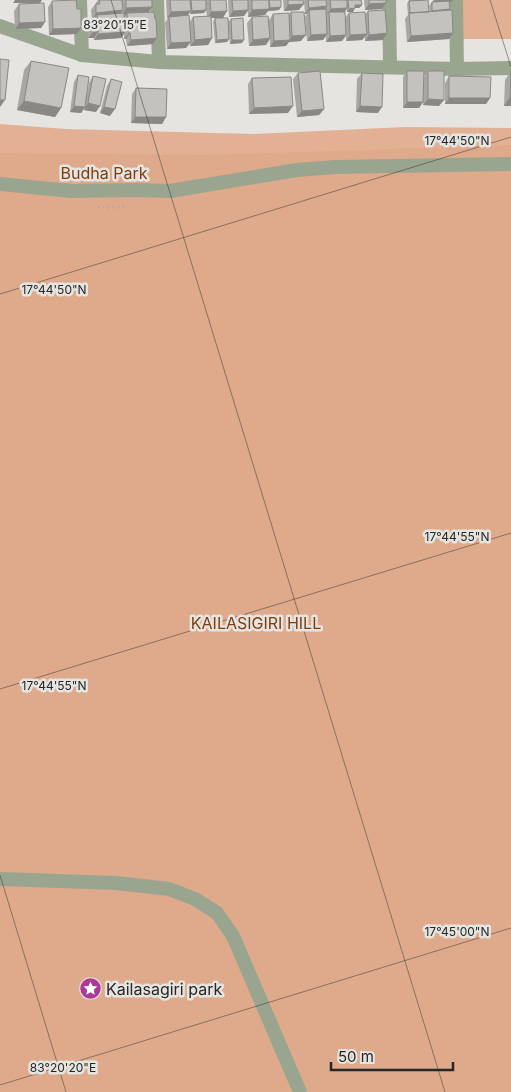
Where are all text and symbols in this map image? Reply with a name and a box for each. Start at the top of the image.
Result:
text: 83°20'15"E [83,17,147,32]
text: 17°44'50"N [424,133,490,148]
park label: Budha Park [61,163,148,183]
text: 17°44'50"N [21,282,87,297]
text: 17°44'55"N [425,529,489,544]
park label: KAILASIGIRI HILL [191,613,321,633]
text: 17°44'55"N [22,678,86,693]
text: 17°45'00"N [424,924,490,939]
place icon: Kailasagiri park [78,977,102,1001]
place label: Kailasagiri park [106,979,222,999]
scale bar [331,1040,454,1072]
text: 50 m [338,1047,374,1066]
text: 83°20'20"E [30,1060,96,1075]

